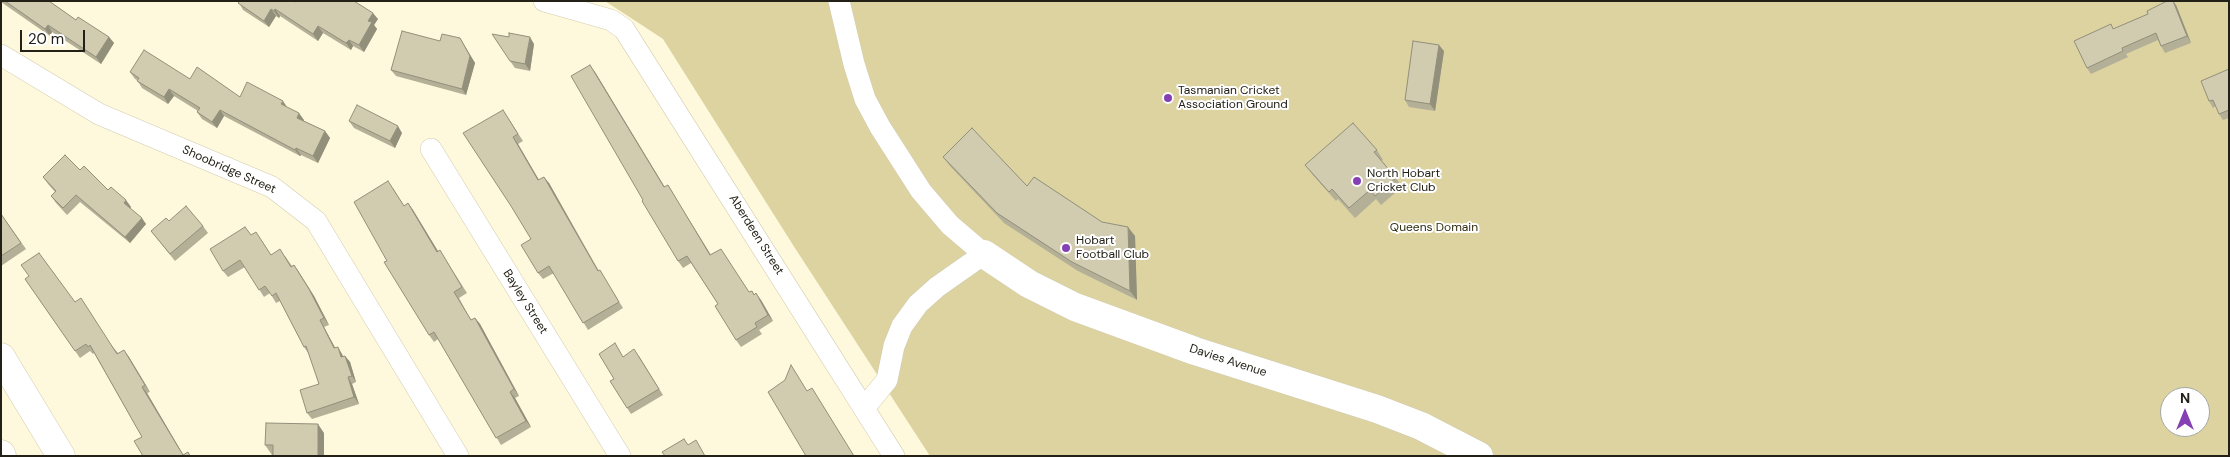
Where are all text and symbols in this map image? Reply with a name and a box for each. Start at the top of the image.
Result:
scale bar [22,20,88,52]
text: 20 m [28,29,64,49]
place label: Tasmanian Cricket Association Ground [1178,84,1288,112]
marker: Tasmanian Cricket Association Ground [1162,92,1174,104]
street label: Shoobridge Street [180,143,278,197]
place label: North Hobart Cricket Club [1367,167,1440,195]
marker: North Hobart Cricket Club [1351,175,1363,187]
street label: Aberdeen Street [726,192,786,278]
park label: Queens Domain [1390,221,1478,235]
place label: Hobart Football Club [1076,234,1149,262]
marker: Hobart Football Club [1060,242,1072,254]
street label: Bayley Street [499,267,551,337]
street label: Davies Avenue [1187,342,1269,380]
north arrow [2160,387,2210,437]
text: N [2180,389,2190,407]

